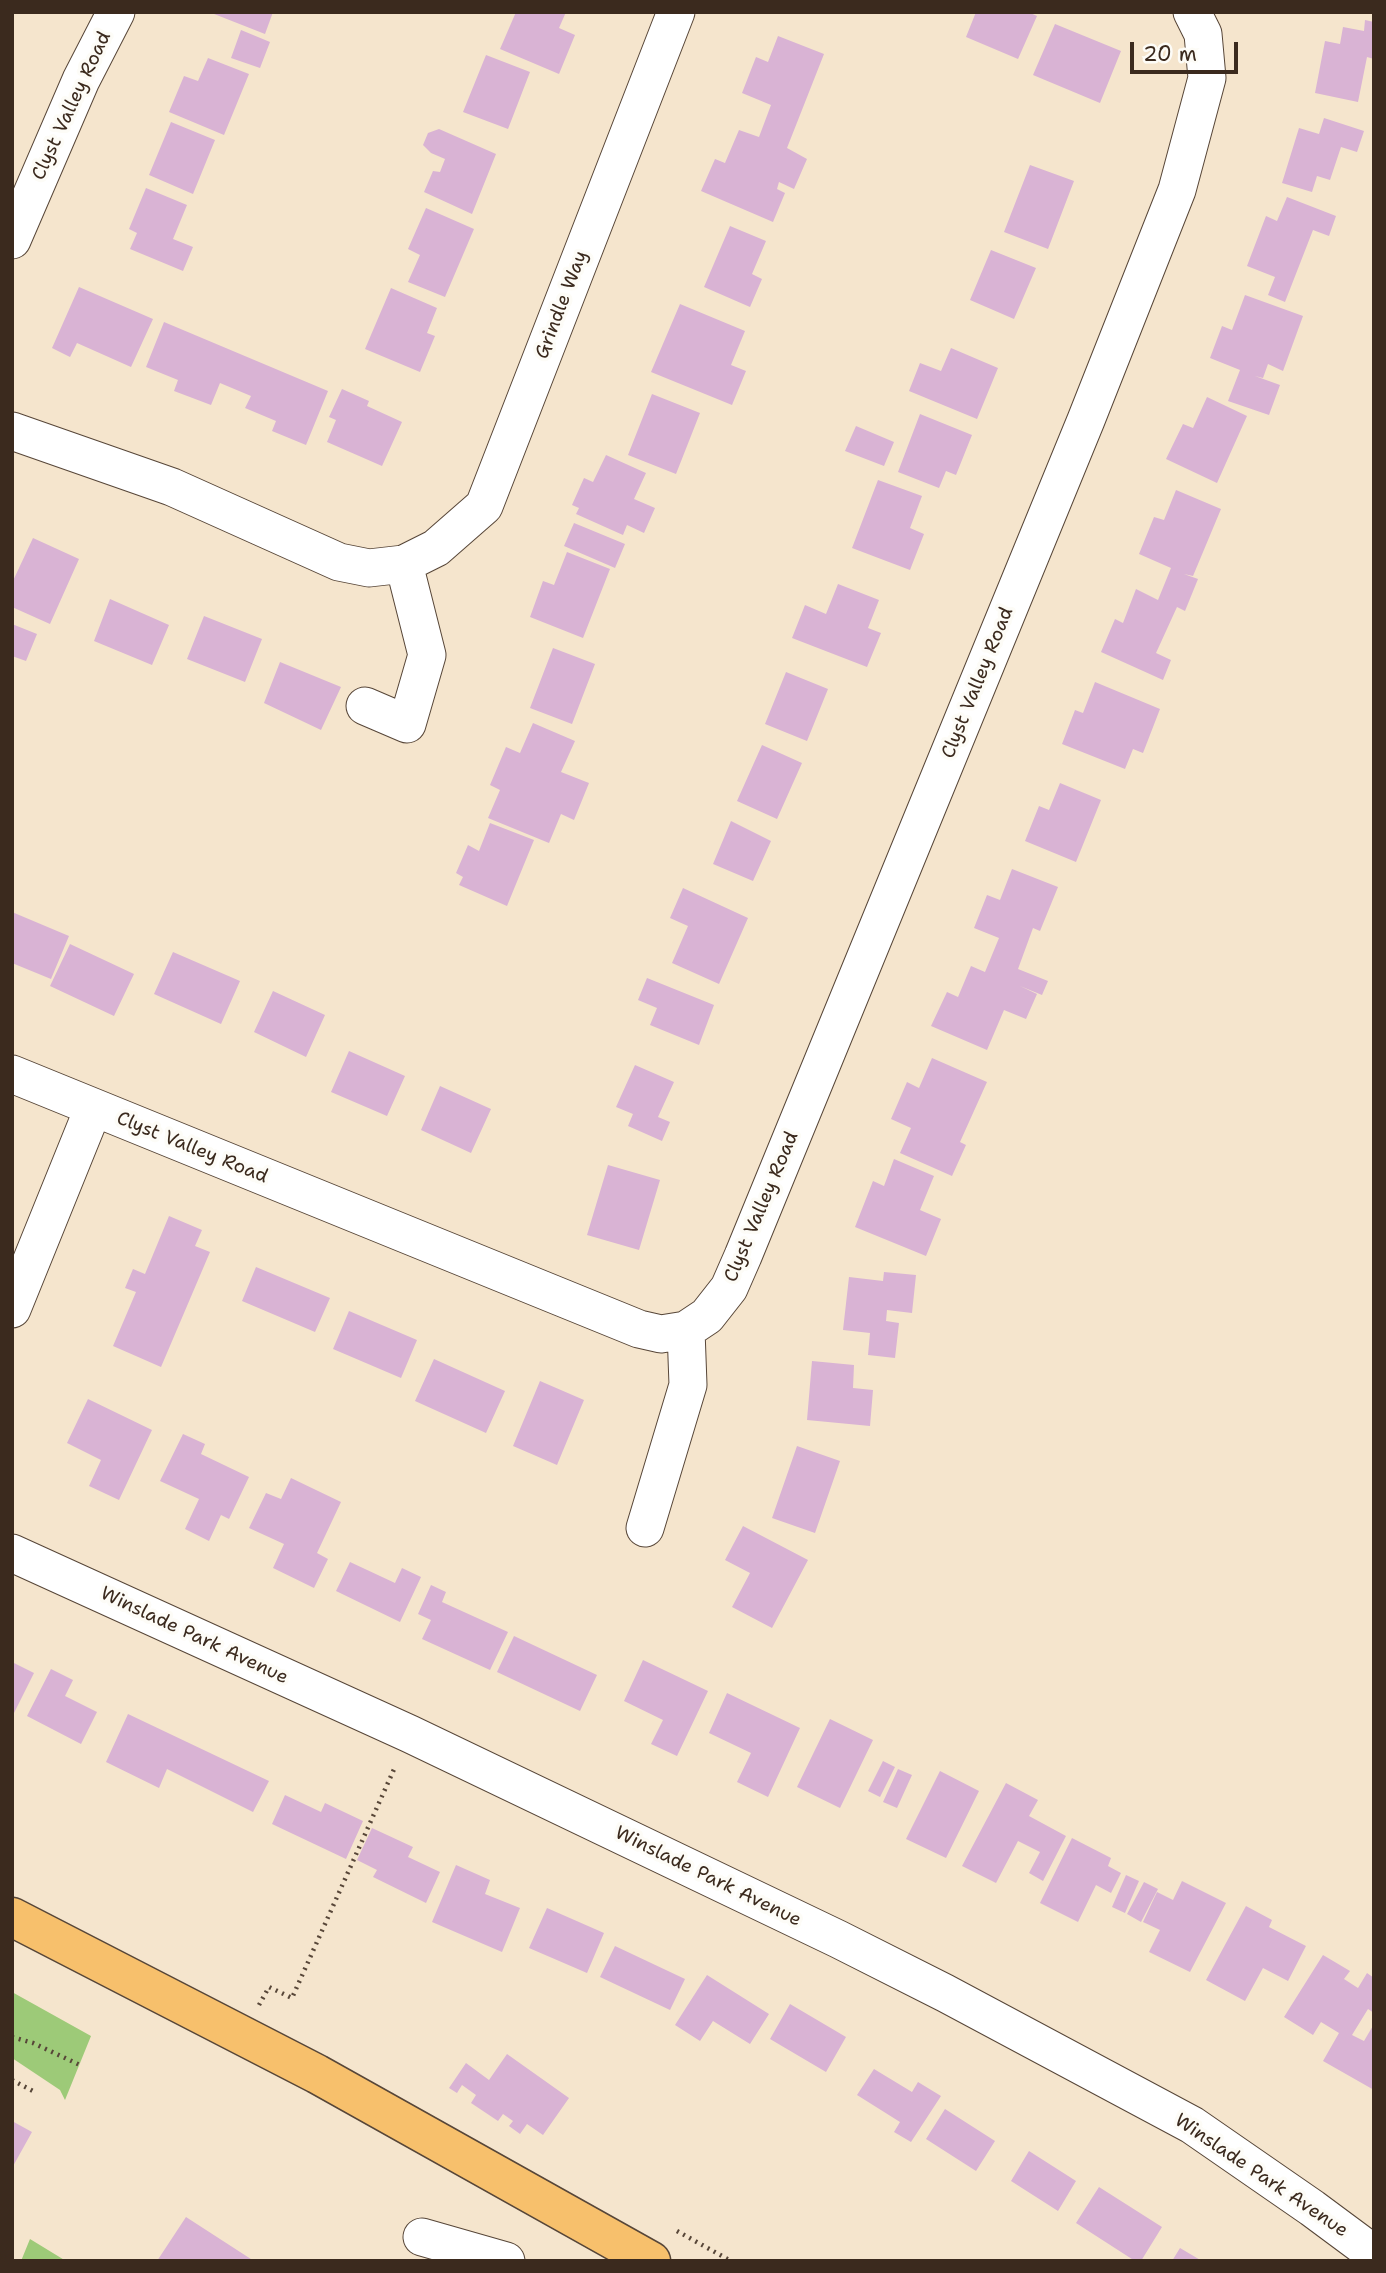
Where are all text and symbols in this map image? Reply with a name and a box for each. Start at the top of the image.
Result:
street label: Clyst Valley Road [28,28,116,184]
scale bar [1134,28,1242,72]
text: 20 m [1143,40,1197,68]
street label: Grindle Way [531,248,593,362]
street label: Clyst Valley Road [937,604,1019,762]
street label: Clyst Valley Road [113,1107,271,1189]
street label: Clyst Valley Road [720,1128,804,1286]
street label: Winslade Park Avenue [96,1582,292,1690]
street label: Winslade Park Avenue [611,1822,805,1932]
street label: Winslade Park Avenue [1170,2109,1352,2243]

